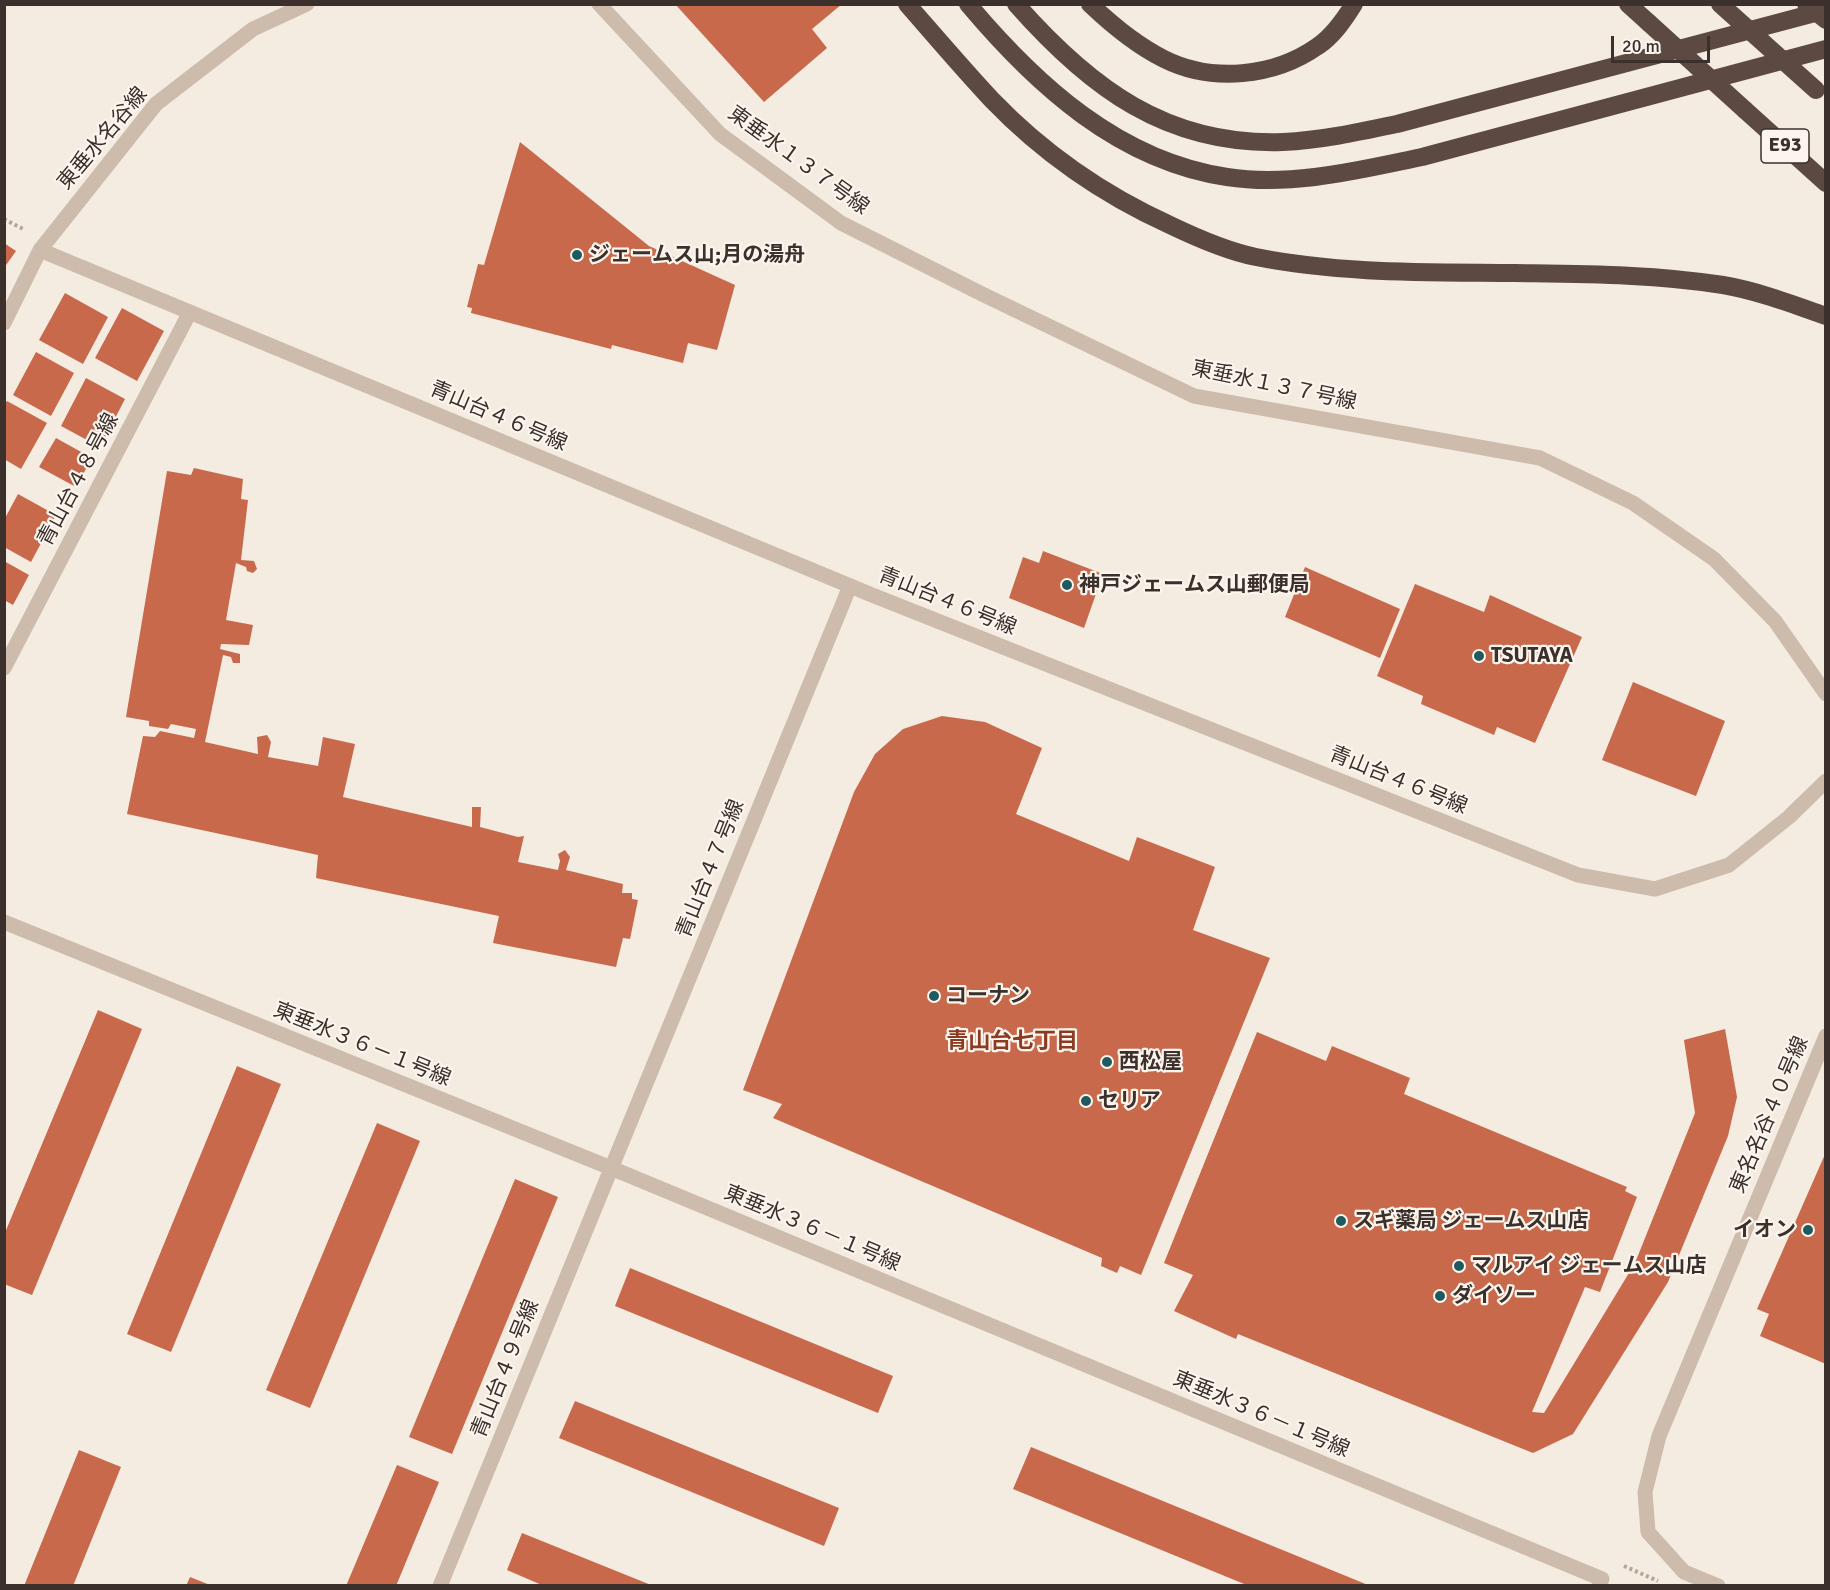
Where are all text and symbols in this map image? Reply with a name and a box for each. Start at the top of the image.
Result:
scale bar [1614,24,1713,62]
text: 20 m [1622,35,1660,57]
street label: 東垂水名谷線 [53,83,153,195]
street label: 東垂水１３７号線 [723,101,873,221]
road number: E93 [1761,129,1809,163]
place label: ジェームス山;月の湯舟 [589,242,805,268]
marker: ジェームス山;月の湯舟 [570,248,584,262]
street label: 東垂水１３７号線 [1189,356,1359,416]
street label: 青山台４６号線 [425,377,571,457]
street label: 青山台４８号線 [33,409,125,551]
street label: 青山台４６号線 [874,563,1020,641]
place label: 神戸ジェームス山郵便局 [1079,572,1310,598]
marker: 神戸ジェームス山郵便局 [1060,578,1074,592]
place label: TSUTAYA [1491,643,1573,669]
marker: TSUTAYA [1472,649,1486,663]
street label: 青山台４６号線 [1325,742,1471,820]
street label: 青山台４７号線 [672,796,750,942]
place label: コーナン [946,983,1030,1009]
marker: コーナン [927,989,941,1003]
street label: 東垂水３６－１号線 [270,998,454,1092]
district label: 青山台七丁目 [946,1029,1078,1055]
street label: 東名名谷４０号線 [1726,1033,1814,1197]
place label: 西松屋 [1119,1049,1182,1075]
marker: 西松屋 [1100,1055,1114,1069]
place label: セリア [1098,1088,1161,1114]
marker: セリア [1079,1094,1093,1108]
street label: 東垂水３６－１号線 [720,1180,904,1278]
place label: スギ薬局 ジェームス山店 [1353,1208,1589,1234]
marker: スギ薬局 ジェームス山店 [1334,1214,1348,1228]
place label: イオン [1733,1217,1796,1243]
marker: イオン [1801,1223,1815,1237]
place label: マルアイ ジェームス山店 [1471,1253,1707,1279]
marker: マルアイ ジェームス山店 [1452,1259,1466,1273]
place label: ダイソー [1452,1283,1536,1309]
marker: ダイソー [1433,1289,1447,1303]
street label: 青山台４９号線 [467,1296,545,1442]
street label: 東垂水３６－１号線 [1169,1366,1353,1464]

